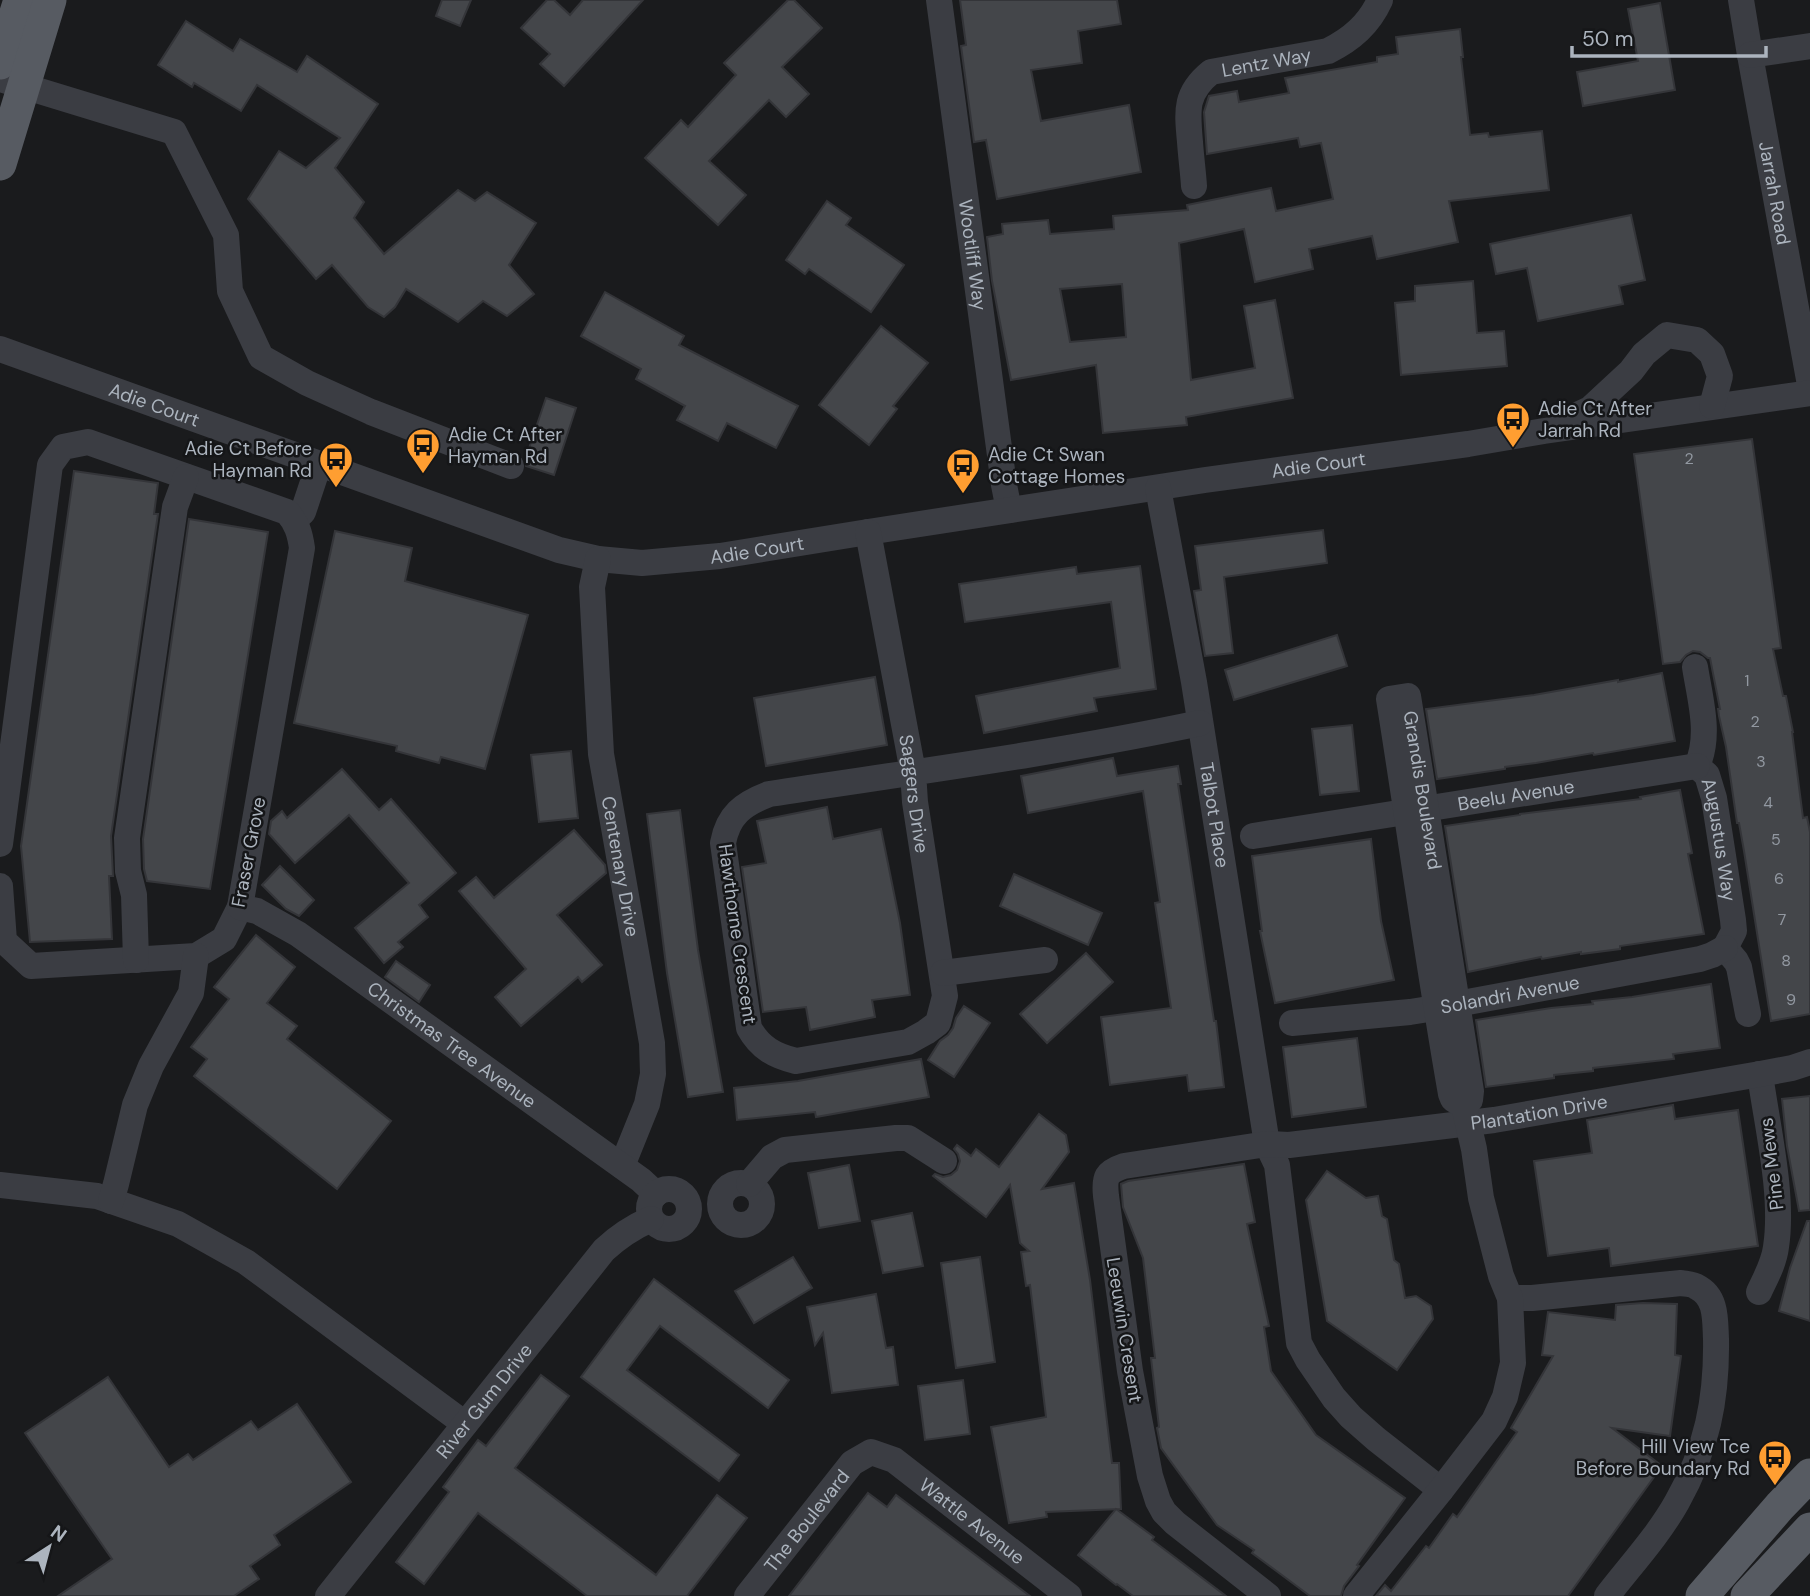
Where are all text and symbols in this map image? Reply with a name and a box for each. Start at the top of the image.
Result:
scale bar [1572,14,1766,58]
text: 50 m [1582,25,1633,53]
street label: Lentz Way [1220,42,1314,83]
street label: Jarrah Road [1753,139,1796,247]
street label: Wootliff Way [953,198,993,312]
street label: Adie Court [105,377,203,433]
place label: Adie Ct After Jarrah Rd [1538,396,1652,443]
bus stop icon: Adie Ct After Jarrah Rd [1494,400,1532,449]
place label: Adie Ct After Hayman Rd [448,422,562,469]
bus stop icon: Adie Ct After Hayman Rd [404,426,442,475]
place label: Adie Ct Before Hayman Rd [184,436,312,483]
bus stop icon: Adie Ct Before Hayman Rd [317,440,355,489]
place label: Adie Ct Swan Cottage Homes [988,442,1125,489]
bus stop icon: Adie Ct Swan Cottage Homes [944,446,982,495]
street label: Adie Court [1270,446,1367,484]
house number: 2 [1684,448,1694,469]
street label: Adie Court [709,531,806,570]
house number: 1 [1745,670,1750,691]
street label: Grandis Boulevard [1398,709,1448,871]
house number: 2 [1750,711,1760,732]
street label: Saggers Drive [893,732,935,855]
house number: 3 [1756,751,1766,772]
street label: Talbot Place [1194,761,1235,870]
street label: Beelu Avenue [1456,774,1576,817]
street label: Augustus Way [1696,775,1742,904]
house number: 4 [1763,792,1773,813]
street label: Centenary Drive [596,794,645,939]
street label: Fraser Grove [226,795,271,910]
house number: 5 [1771,829,1781,850]
street label: Hawthorne Crescent [712,842,763,1026]
house number: 6 [1774,868,1784,889]
house number: 7 [1778,909,1786,930]
house number: 8 [1781,950,1791,971]
street label: Solandri Avenue [1438,970,1582,1020]
street label: Christmas Tree Avenue [362,976,541,1114]
house number: 9 [1786,989,1796,1010]
street label: Plantation Drive [1469,1089,1609,1136]
street label: Pine Mews [1753,1116,1790,1211]
street label: Leeuwin Cresent [1101,1256,1148,1405]
street label: River Gum Drive [431,1338,538,1464]
place label: Hill View Tce Before Boundary Rd [1576,1434,1750,1481]
bus stop icon: Hill View Tce Before Boundary Rd [1756,1438,1794,1487]
street label: The Boulevard [759,1464,855,1577]
street label: Wattle Avenue [914,1472,1030,1570]
north arrow [14,1512,84,1582]
text: N [46,1519,72,1548]

